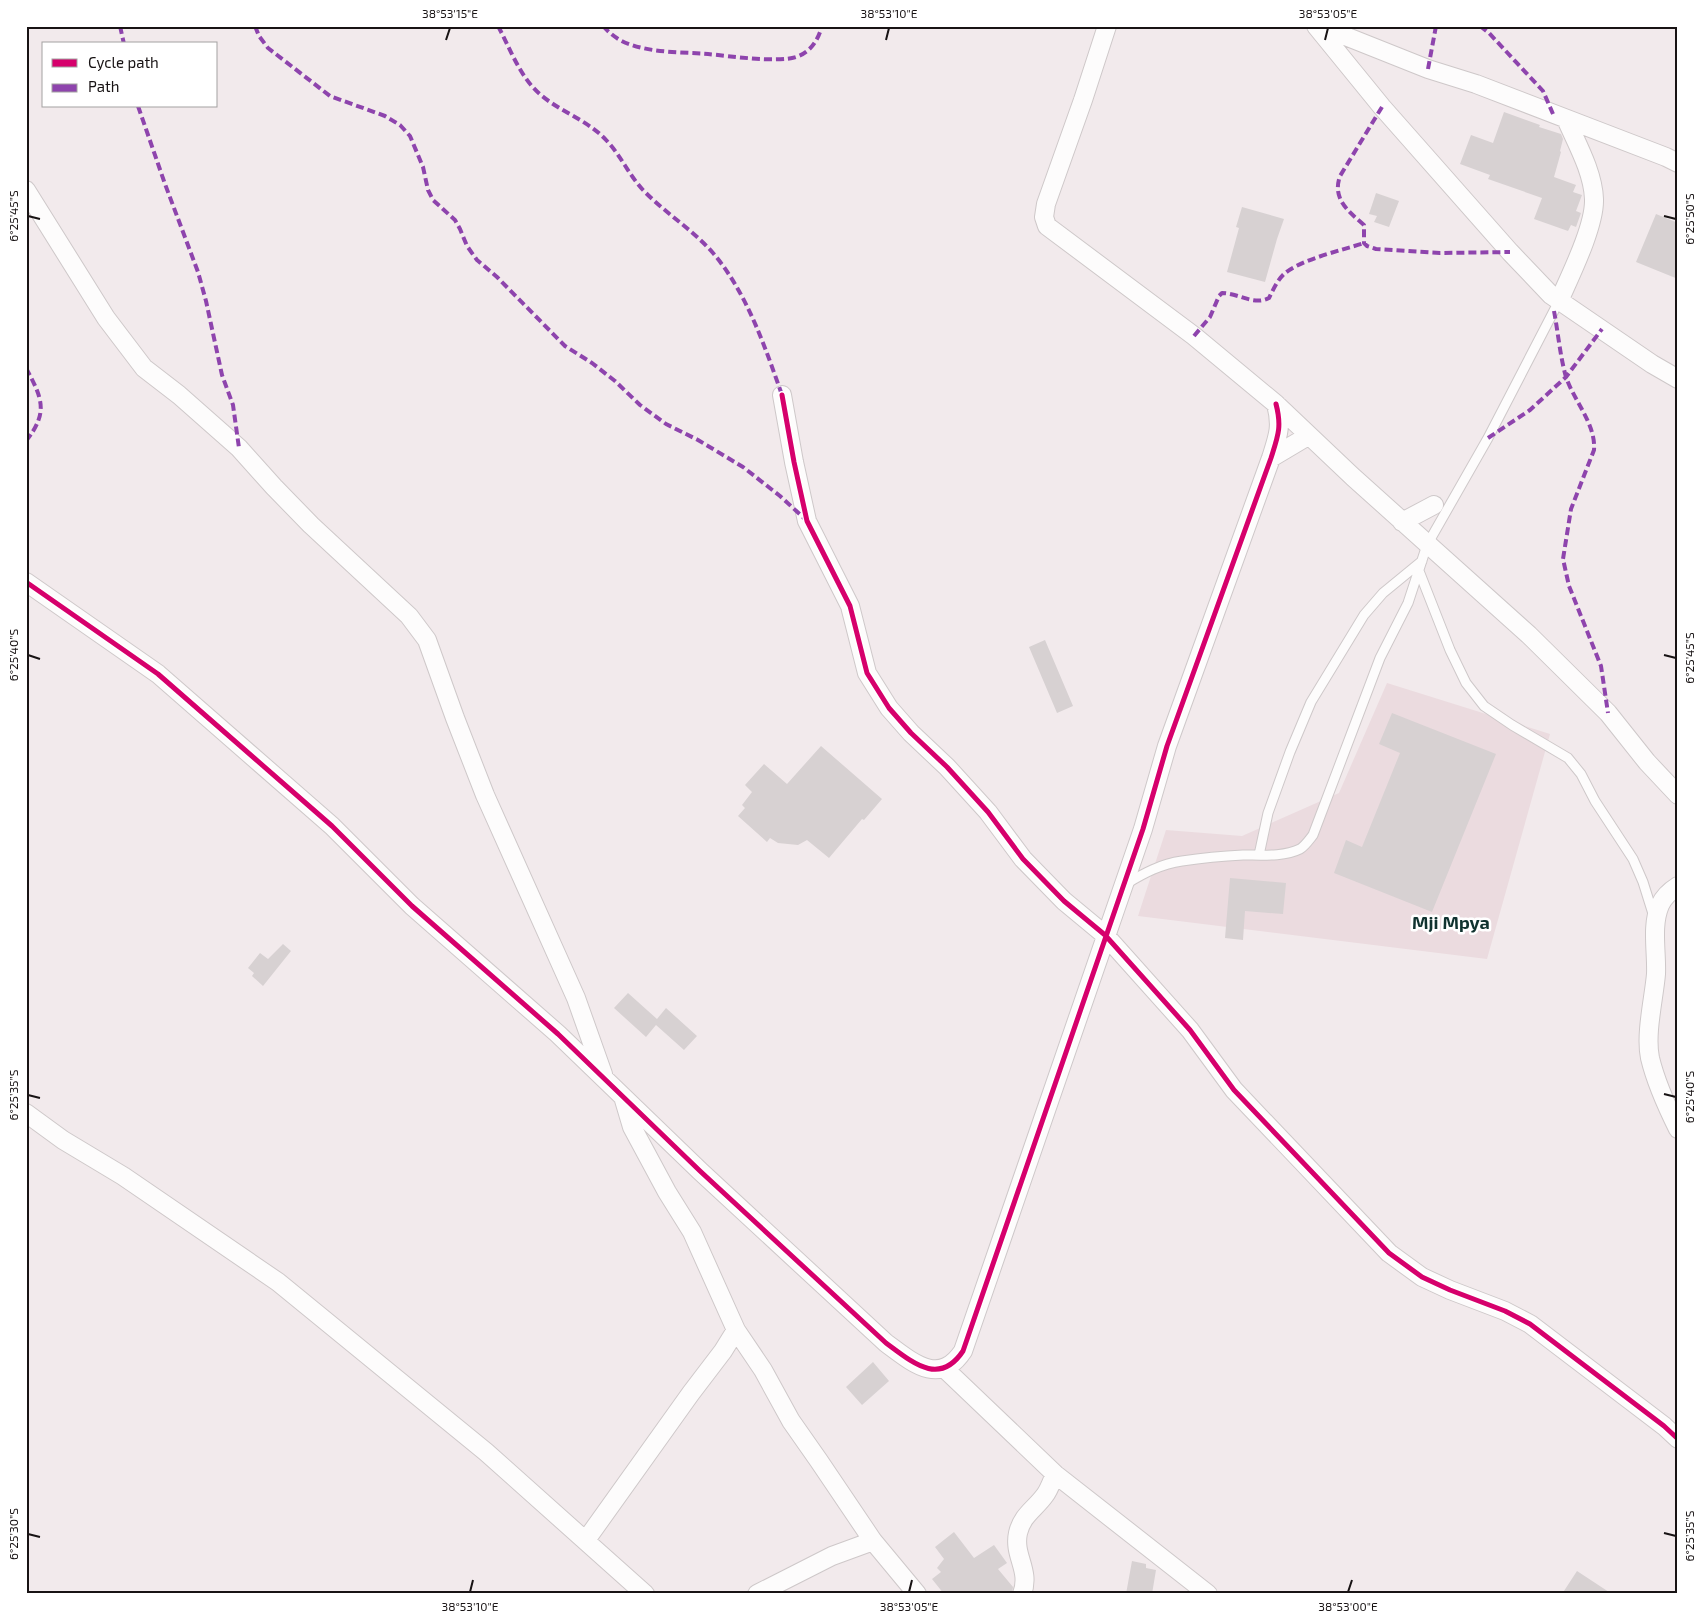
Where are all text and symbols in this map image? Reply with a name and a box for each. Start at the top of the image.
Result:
text: 38°53'15"E [422,6,478,20]
text: 38°53'10"E [861,6,918,20]
text: 38°53'05"E [1299,6,1358,20]
legend [42,42,218,108]
text: Cycle path [88,53,159,71]
text: Path [88,77,119,95]
text: 6°25'45"S [6,190,20,242]
text: 6°25'50"S [1682,193,1696,245]
text: 6°25'40"S [6,629,20,681]
text: 6°25'45"S [1682,632,1696,684]
district label: Mji Mpya [1412,911,1490,933]
text: 6°25'35"S [6,1069,20,1120]
text: 6°25'40"S [1682,1071,1696,1123]
text: 6°25'30"S [6,1508,20,1560]
text: 6°25'35"S [1682,1510,1696,1561]
text: 38°53'10"E [442,1599,499,1613]
text: 38°53'05"E [880,1599,939,1613]
text: 38°53'00"E [1318,1599,1378,1613]

